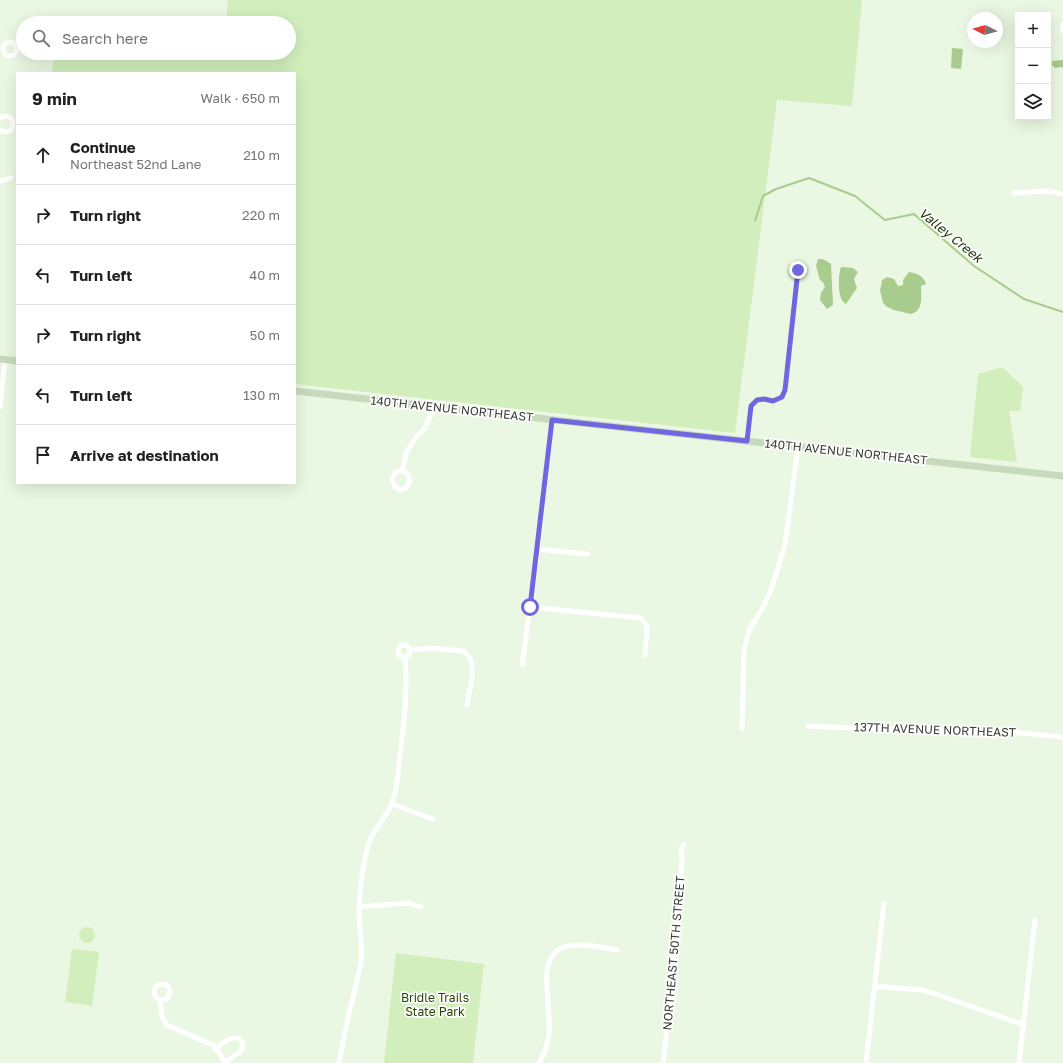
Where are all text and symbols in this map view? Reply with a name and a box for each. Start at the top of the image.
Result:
north arrow [967,12,1003,48]
map controls [1015,12,1051,120]
button: + [1015,12,1051,48]
search box [16,16,296,60]
icon: search [30,27,52,49]
text: Search here [62,29,148,47]
button: − [1015,48,1051,84]
button: layers [1015,84,1051,120]
text: 9 min [32,88,77,109]
text: Walk · 650 m [201,90,280,106]
text: Continue [70,138,136,156]
icon: ahead [32,144,54,166]
text: 210 m [243,147,280,163]
text: Northeast 52nd Lane [70,156,201,172]
icon: right [32,204,54,226]
water label: Valley Creek [916,204,987,267]
text: Turn right [70,206,141,224]
text: 220 m [242,207,280,223]
route end [789,261,807,279]
icon: left [32,264,54,286]
text: Turn left [70,266,132,284]
text: 40 m [249,267,280,283]
icon: right [32,324,54,346]
text: Turn right [70,326,141,344]
text: 50 m [250,327,280,343]
icon: left [32,384,54,406]
text: Turn left [70,386,132,404]
text: 130 m [243,387,280,403]
street label: 140TH AVENUE NORTHEAST [370,392,535,425]
street label: 140TH AVENUE NORTHEAST [764,435,929,468]
icon: arrive [32,444,54,466]
text: Arrive at destination [70,446,219,464]
route start [521,598,539,616]
street label: 137TH AVENUE NORTHEAST [854,719,1017,740]
street label: NORTHEAST 50TH STREET [659,874,688,1031]
park label: Bridle Trails State Park [401,990,469,1019]

